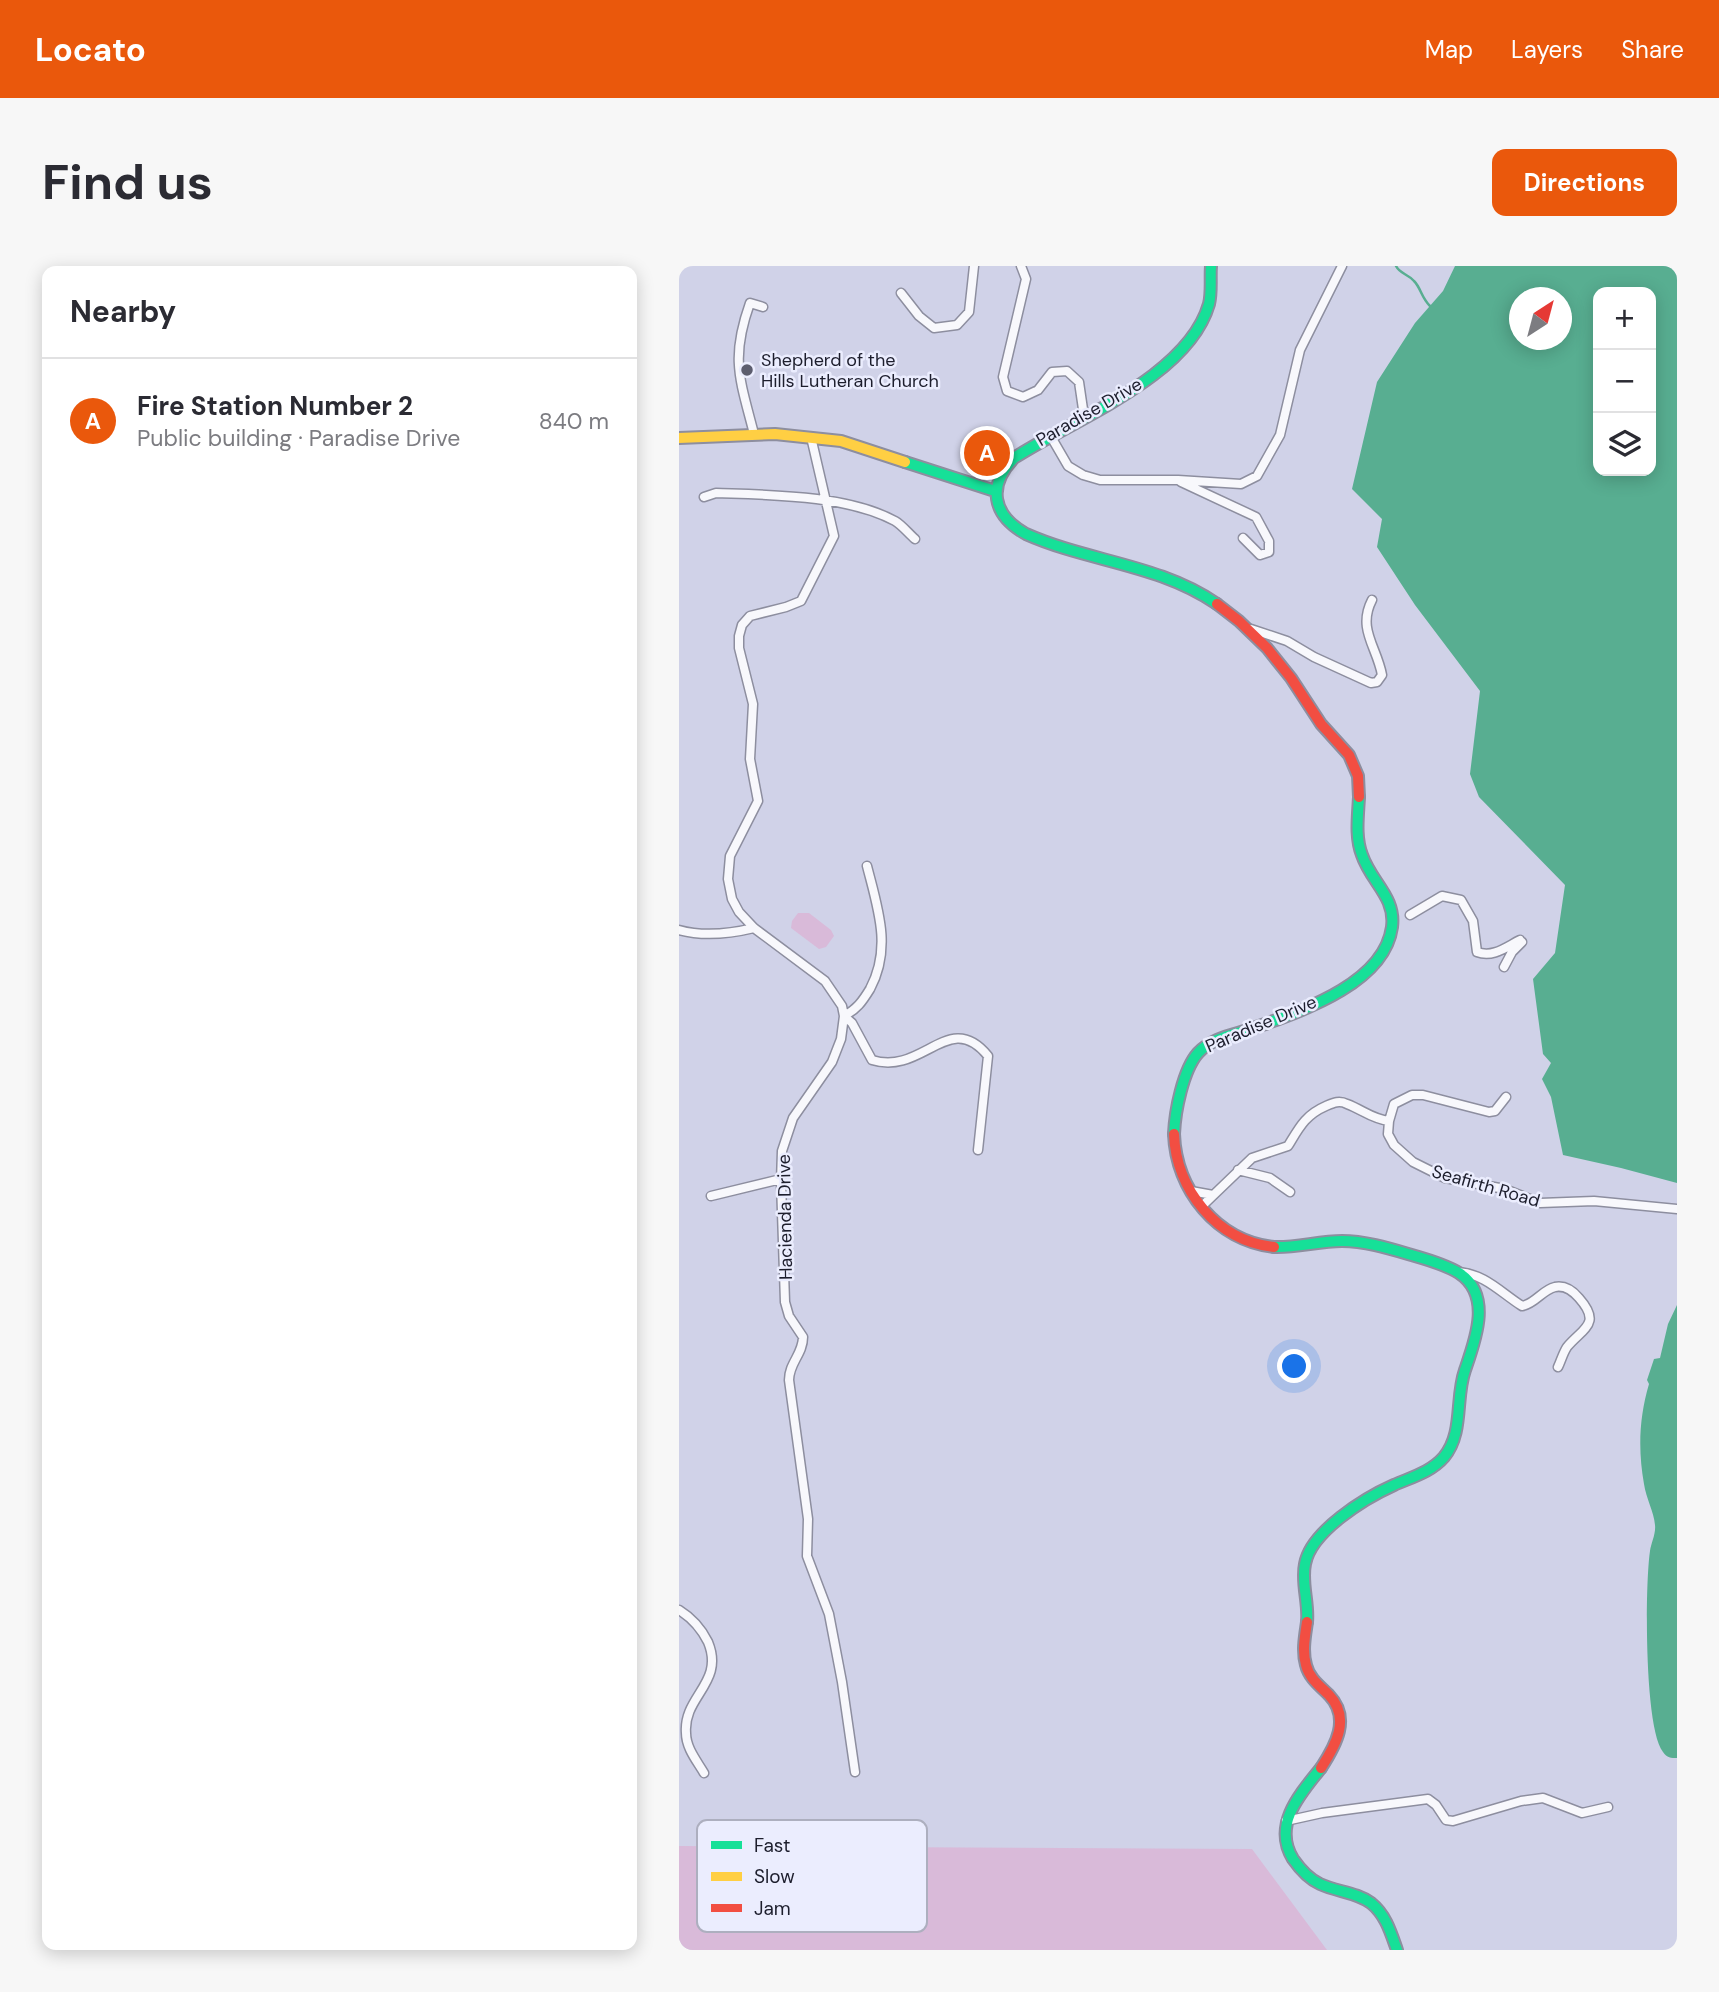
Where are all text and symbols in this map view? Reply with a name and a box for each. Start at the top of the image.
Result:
text: Locato [35,28,146,71]
text: Map [1425,34,1473,65]
text: Layers [1511,34,1583,65]
text: Share [1621,34,1684,65]
button: Directions [1492,149,1677,216]
text: Find us [42,150,213,214]
north arrow [1509,287,1572,350]
map controls [1593,287,1656,476]
button: + [1593,287,1656,350]
text: Nearby [70,292,176,331]
place label: Shepherd of the Hills Lutheran Church [761,348,939,393]
button: − [1593,350,1656,413]
marker: Shepherd of the Hills Lutheran Church [739,362,755,378]
street label: Paradise Drive [1032,372,1146,452]
text: Fire Station Number 2 [137,389,413,423]
text: A [85,406,101,436]
text: 840 m [539,406,609,436]
button: layers [1593,413,1656,476]
text: Public building · Paradise Drive [137,423,460,453]
pin: A [964,427,1010,479]
street label: Paradise Drive [1202,990,1320,1058]
street label: Hacienda Drive [772,1154,798,1280]
street label: Seafirth Road [1429,1159,1543,1213]
your location [1277,1349,1311,1383]
legend [697,1820,927,1932]
text: Fast [754,1833,790,1858]
text: Slow [754,1864,795,1889]
text: Jam [754,1896,791,1921]

